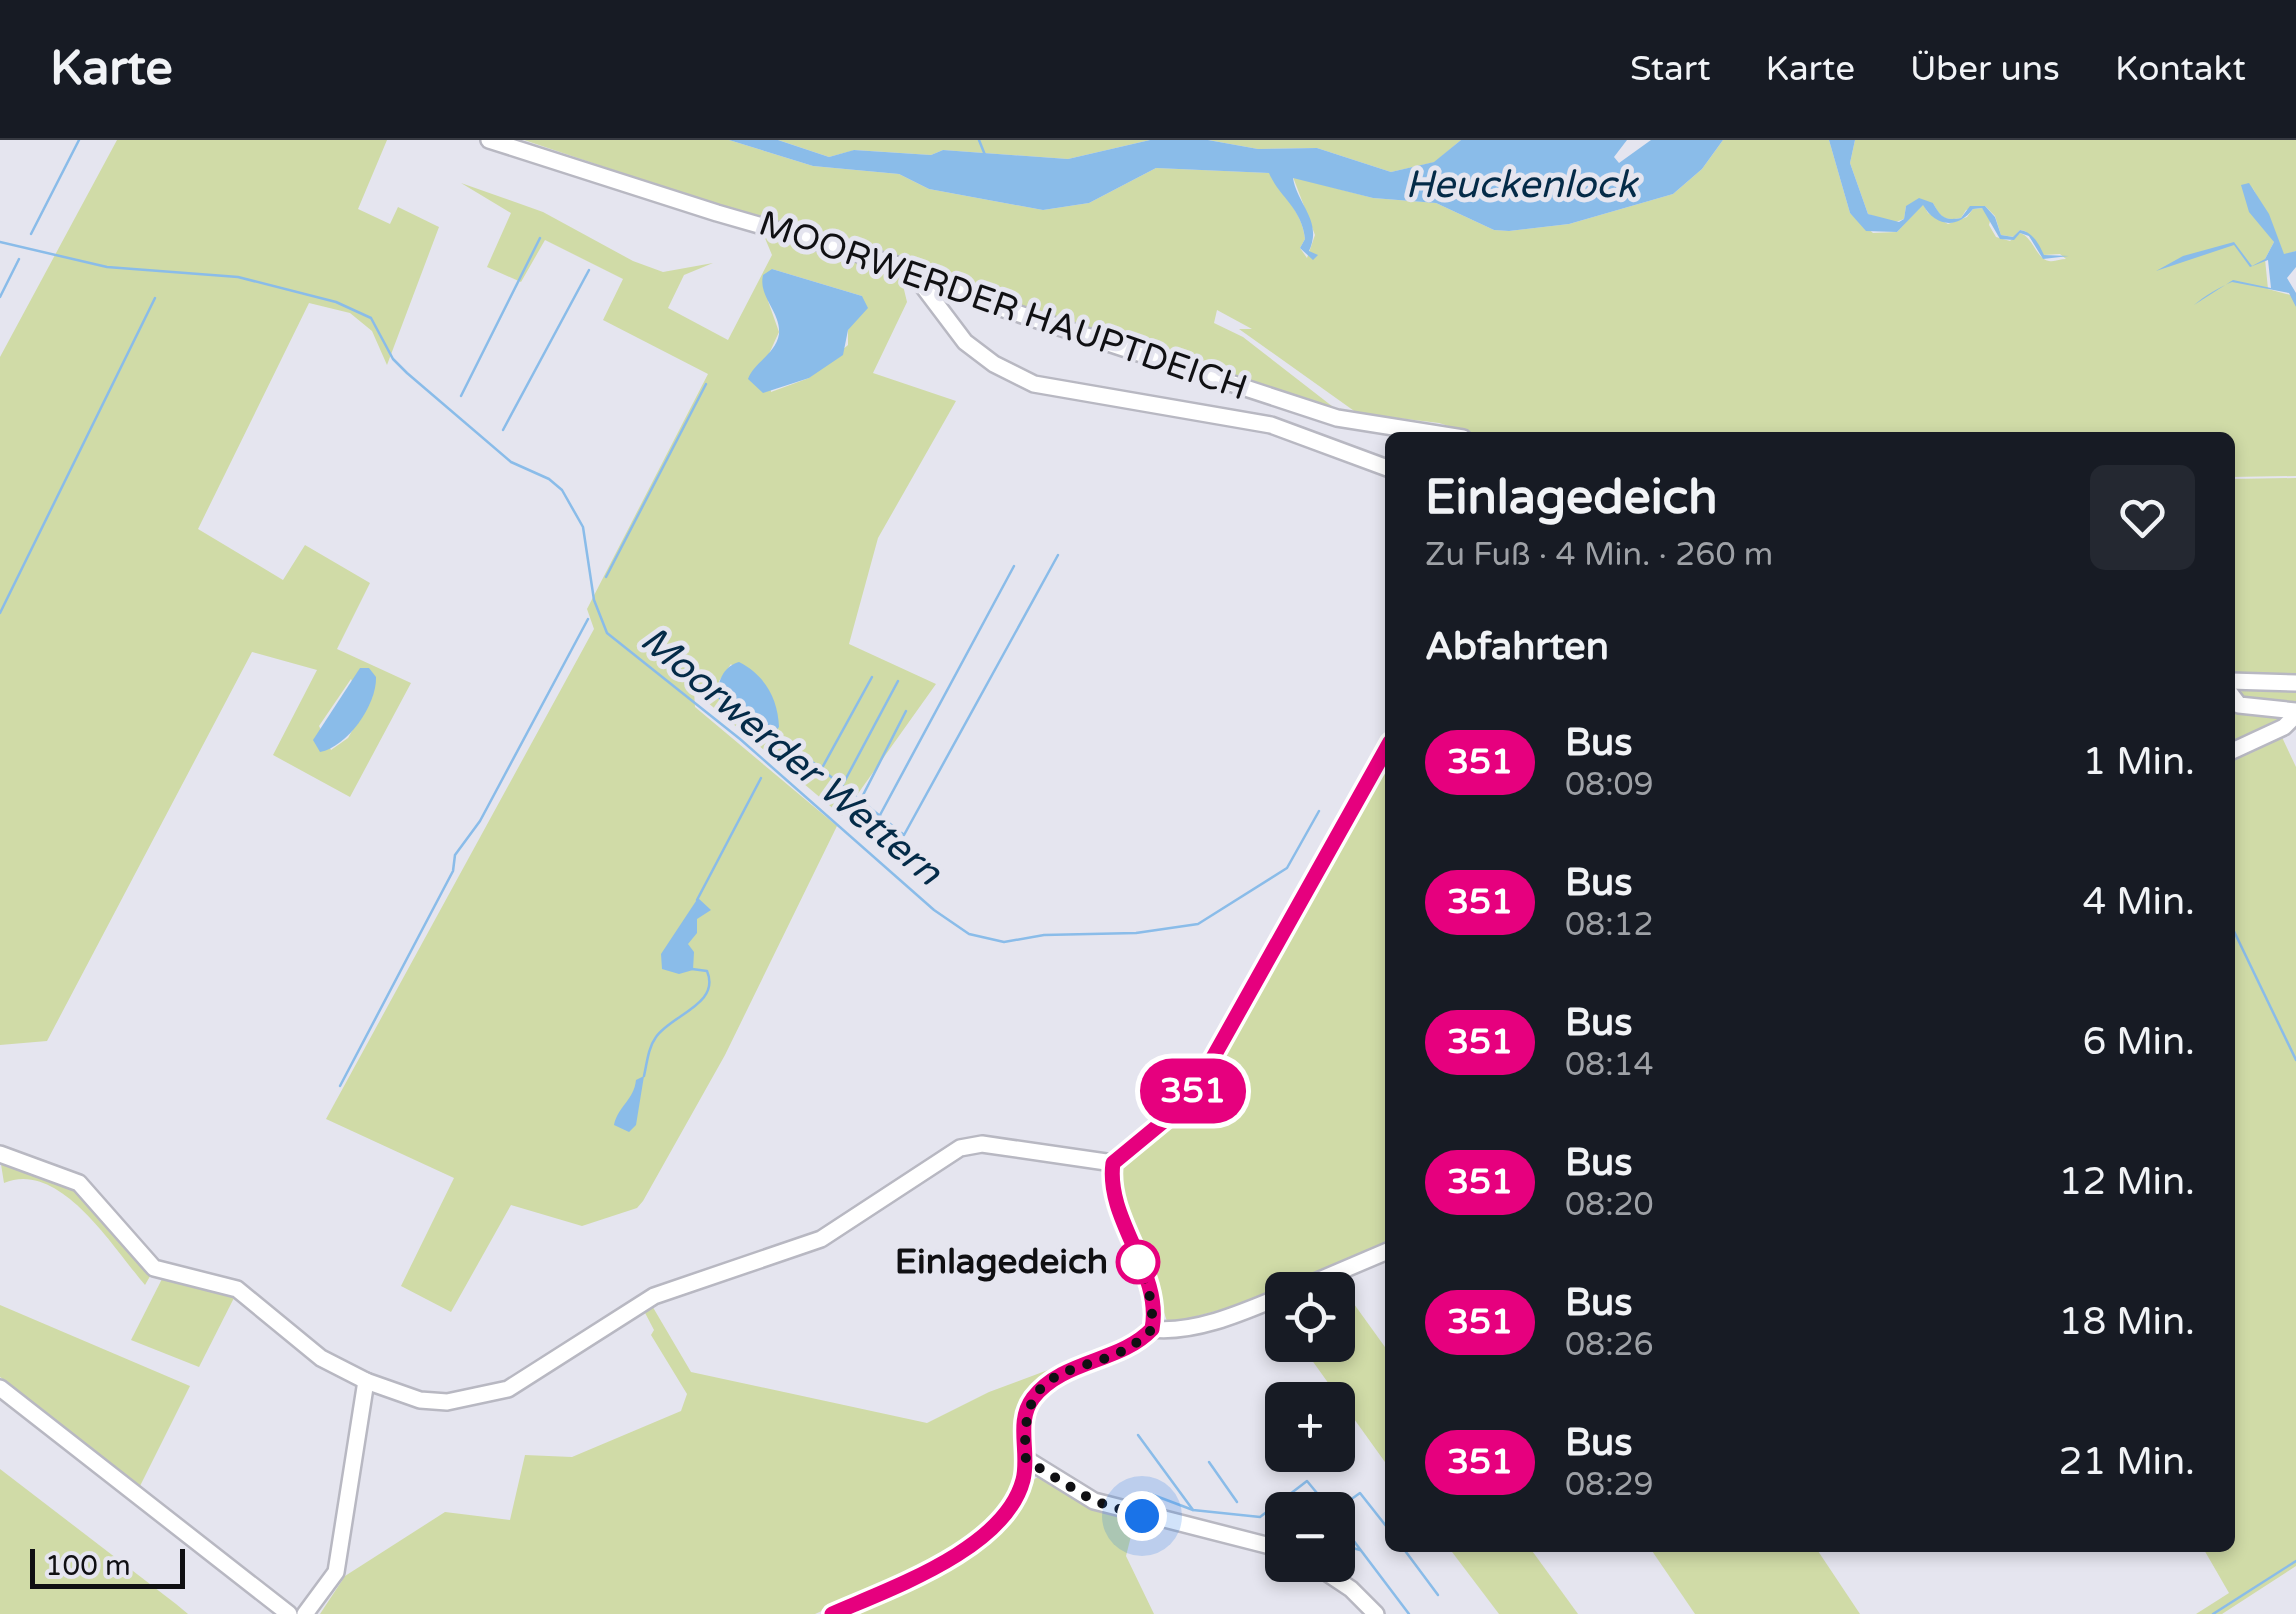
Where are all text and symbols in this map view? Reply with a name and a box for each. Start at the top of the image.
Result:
text: Karte [50,40,173,98]
text: Start [1630,48,1711,90]
text: Karte [1766,48,1855,90]
text: Über uns [1910,48,2060,90]
text: Kontakt [2115,48,2246,90]
water label: Heuckenlock [1405,162,1639,208]
street label: MOORWERDER HAUPTDEICH [753,203,1253,409]
button: heart [2090,465,2195,570]
text: Einlagedeich [1425,469,1717,527]
text: Zu Fuß · 4 Min. · 260 m [1425,536,1773,574]
water label: Moorwerder Wettern [631,617,951,896]
text: Abfahrten [1425,624,1609,670]
text: Bus [1565,720,1632,766]
text: 1 Min. [2082,739,2195,785]
text: 351 [1447,741,1513,783]
text: 08:09 [1565,766,1654,804]
text: Bus [1565,860,1632,906]
text: 4 Min. [2082,879,2195,925]
text: 351 [1447,881,1513,923]
text: 08:12 [1565,906,1654,944]
text: Bus [1565,1000,1632,1046]
text: 6 Min. [2082,1019,2195,1065]
text: 351 [1447,1021,1513,1063]
text: 08:14 [1565,1046,1654,1084]
line badge: 351 [1136,1058,1250,1124]
text: 351 [1160,1070,1226,1112]
text: Bus [1565,1140,1632,1186]
text: 12 Min. [2059,1159,2195,1205]
text: 351 [1447,1161,1513,1203]
text: 08:20 [1565,1186,1654,1224]
place label: Einlagedeich [895,1241,1108,1283]
marker: Einlagedeich [1117,1241,1159,1283]
map controls [1265,1272,1355,1582]
button: locate [1265,1272,1355,1362]
text: Bus [1565,1280,1632,1326]
text: 18 Min. [2059,1299,2195,1345]
text: 351 [1447,1301,1513,1343]
text: 08:26 [1565,1326,1654,1364]
button: + [1265,1382,1355,1472]
text: Bus [1565,1420,1632,1466]
text: 21 Min. [2059,1439,2195,1485]
text: 351 [1447,1441,1513,1483]
text: 08:29 [1565,1466,1654,1504]
your location [1117,1491,1167,1541]
button: − [1265,1492,1355,1582]
scale bar [30,1544,185,1588]
text: 100 m [45,1549,131,1583]

